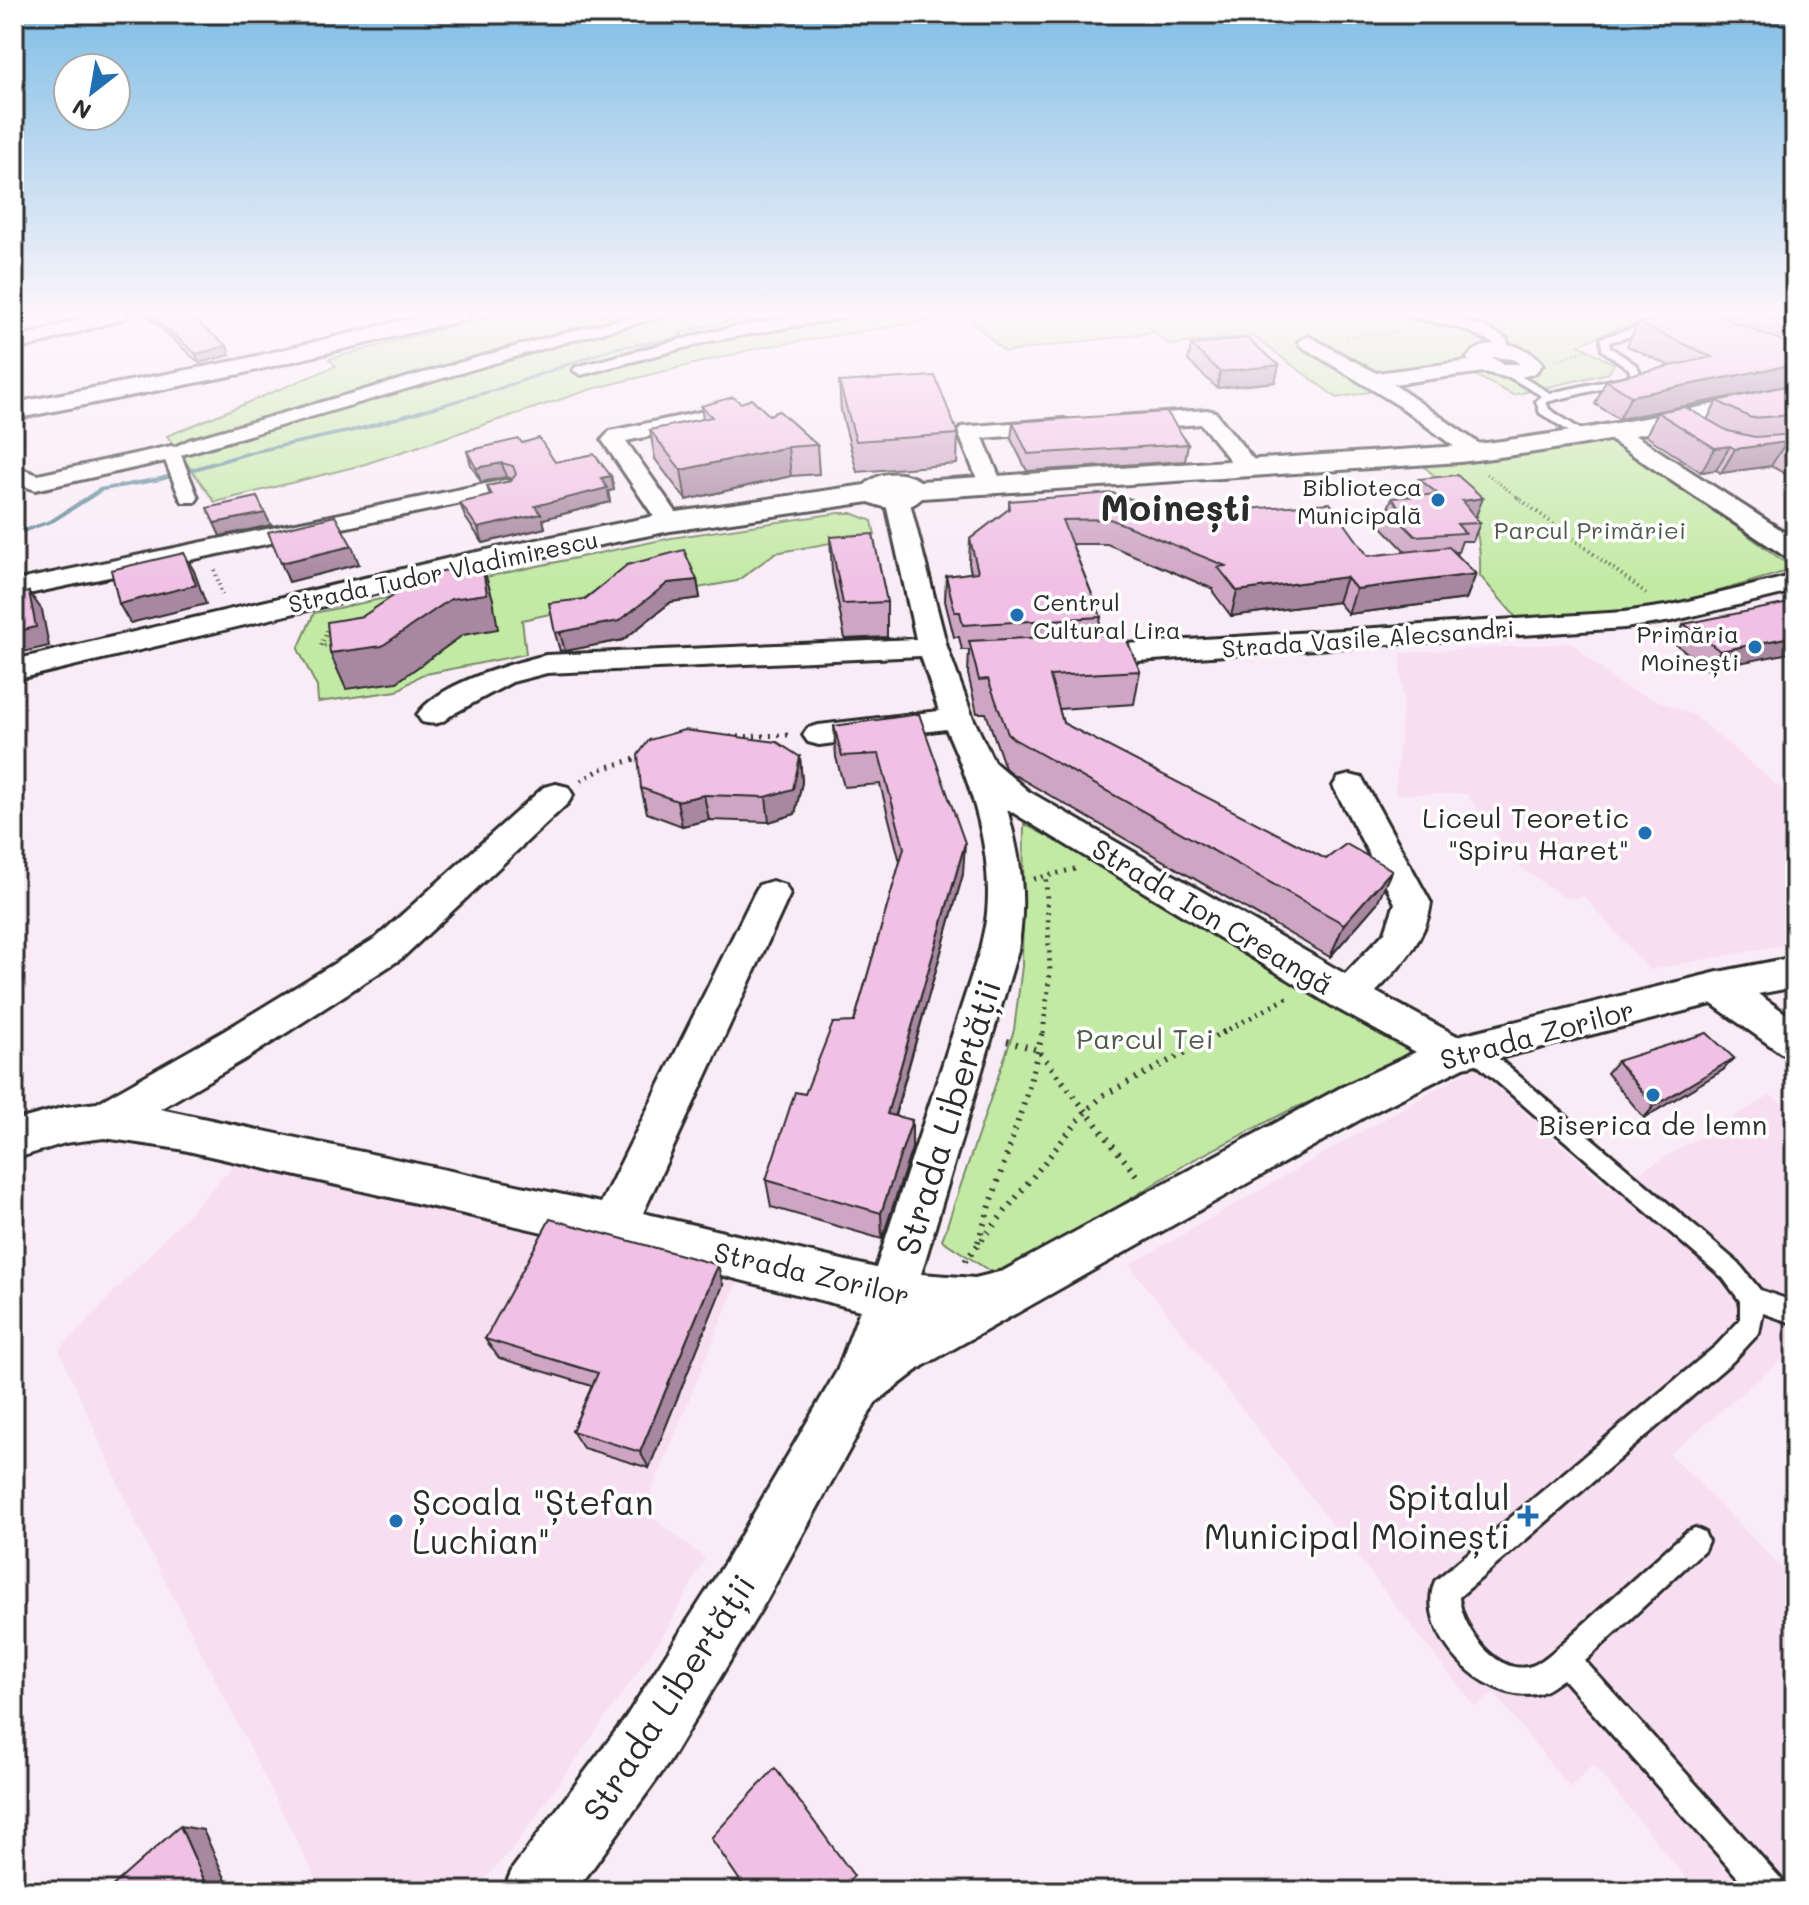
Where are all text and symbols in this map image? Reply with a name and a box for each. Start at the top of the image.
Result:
north arrow [52,52,132,132]
text: N [67,93,96,126]
place label: Biblioteca Municipală [1297,471,1422,530]
district label: Moinești [1100,483,1252,533]
marker: Biblioteca Municipală [1429,491,1447,509]
park label: Parcul Primăriei [1494,514,1686,545]
street label: Strada Tudor Vladimirescu [285,523,601,619]
place label: Centrul Cultural Lira [1033,586,1181,645]
marker: Centrul Cultural Lira [1008,606,1026,624]
street label: Strada Vasile Alecsandri [1221,612,1515,664]
place label: Primăria Moinești [1637,618,1739,678]
marker: Primăria Moinești [1746,638,1764,656]
place label: Liceul Teoretic "Spiru Haret" [1422,799,1629,867]
marker: Liceul Teoretic "Spiru Haret" [1636,824,1654,842]
street label: Strada Ion Creangă [1086,830,1340,1002]
street label: Strada Libertății [884,974,1011,1261]
street label: Strada Zorilor [1436,991,1638,1077]
park label: Parcul Tei [1076,1020,1214,1056]
marker: Biserica de lemn [1644,1086,1662,1104]
place label: Biserica de lemn [1539,1106,1767,1142]
street label: Strada Zorilor [711,1233,913,1313]
place label: Spitalul Municipal Moinești [1204,1474,1510,1559]
place label: Școala "Ștefan Luchian" [412,1479,653,1563]
marker: Spitalul Municipal Moinești [1517,1505,1539,1527]
marker: Școala "Ștefan Luchian" [387,1512,405,1530]
street label: Strada Libertății [571,1565,766,1830]

